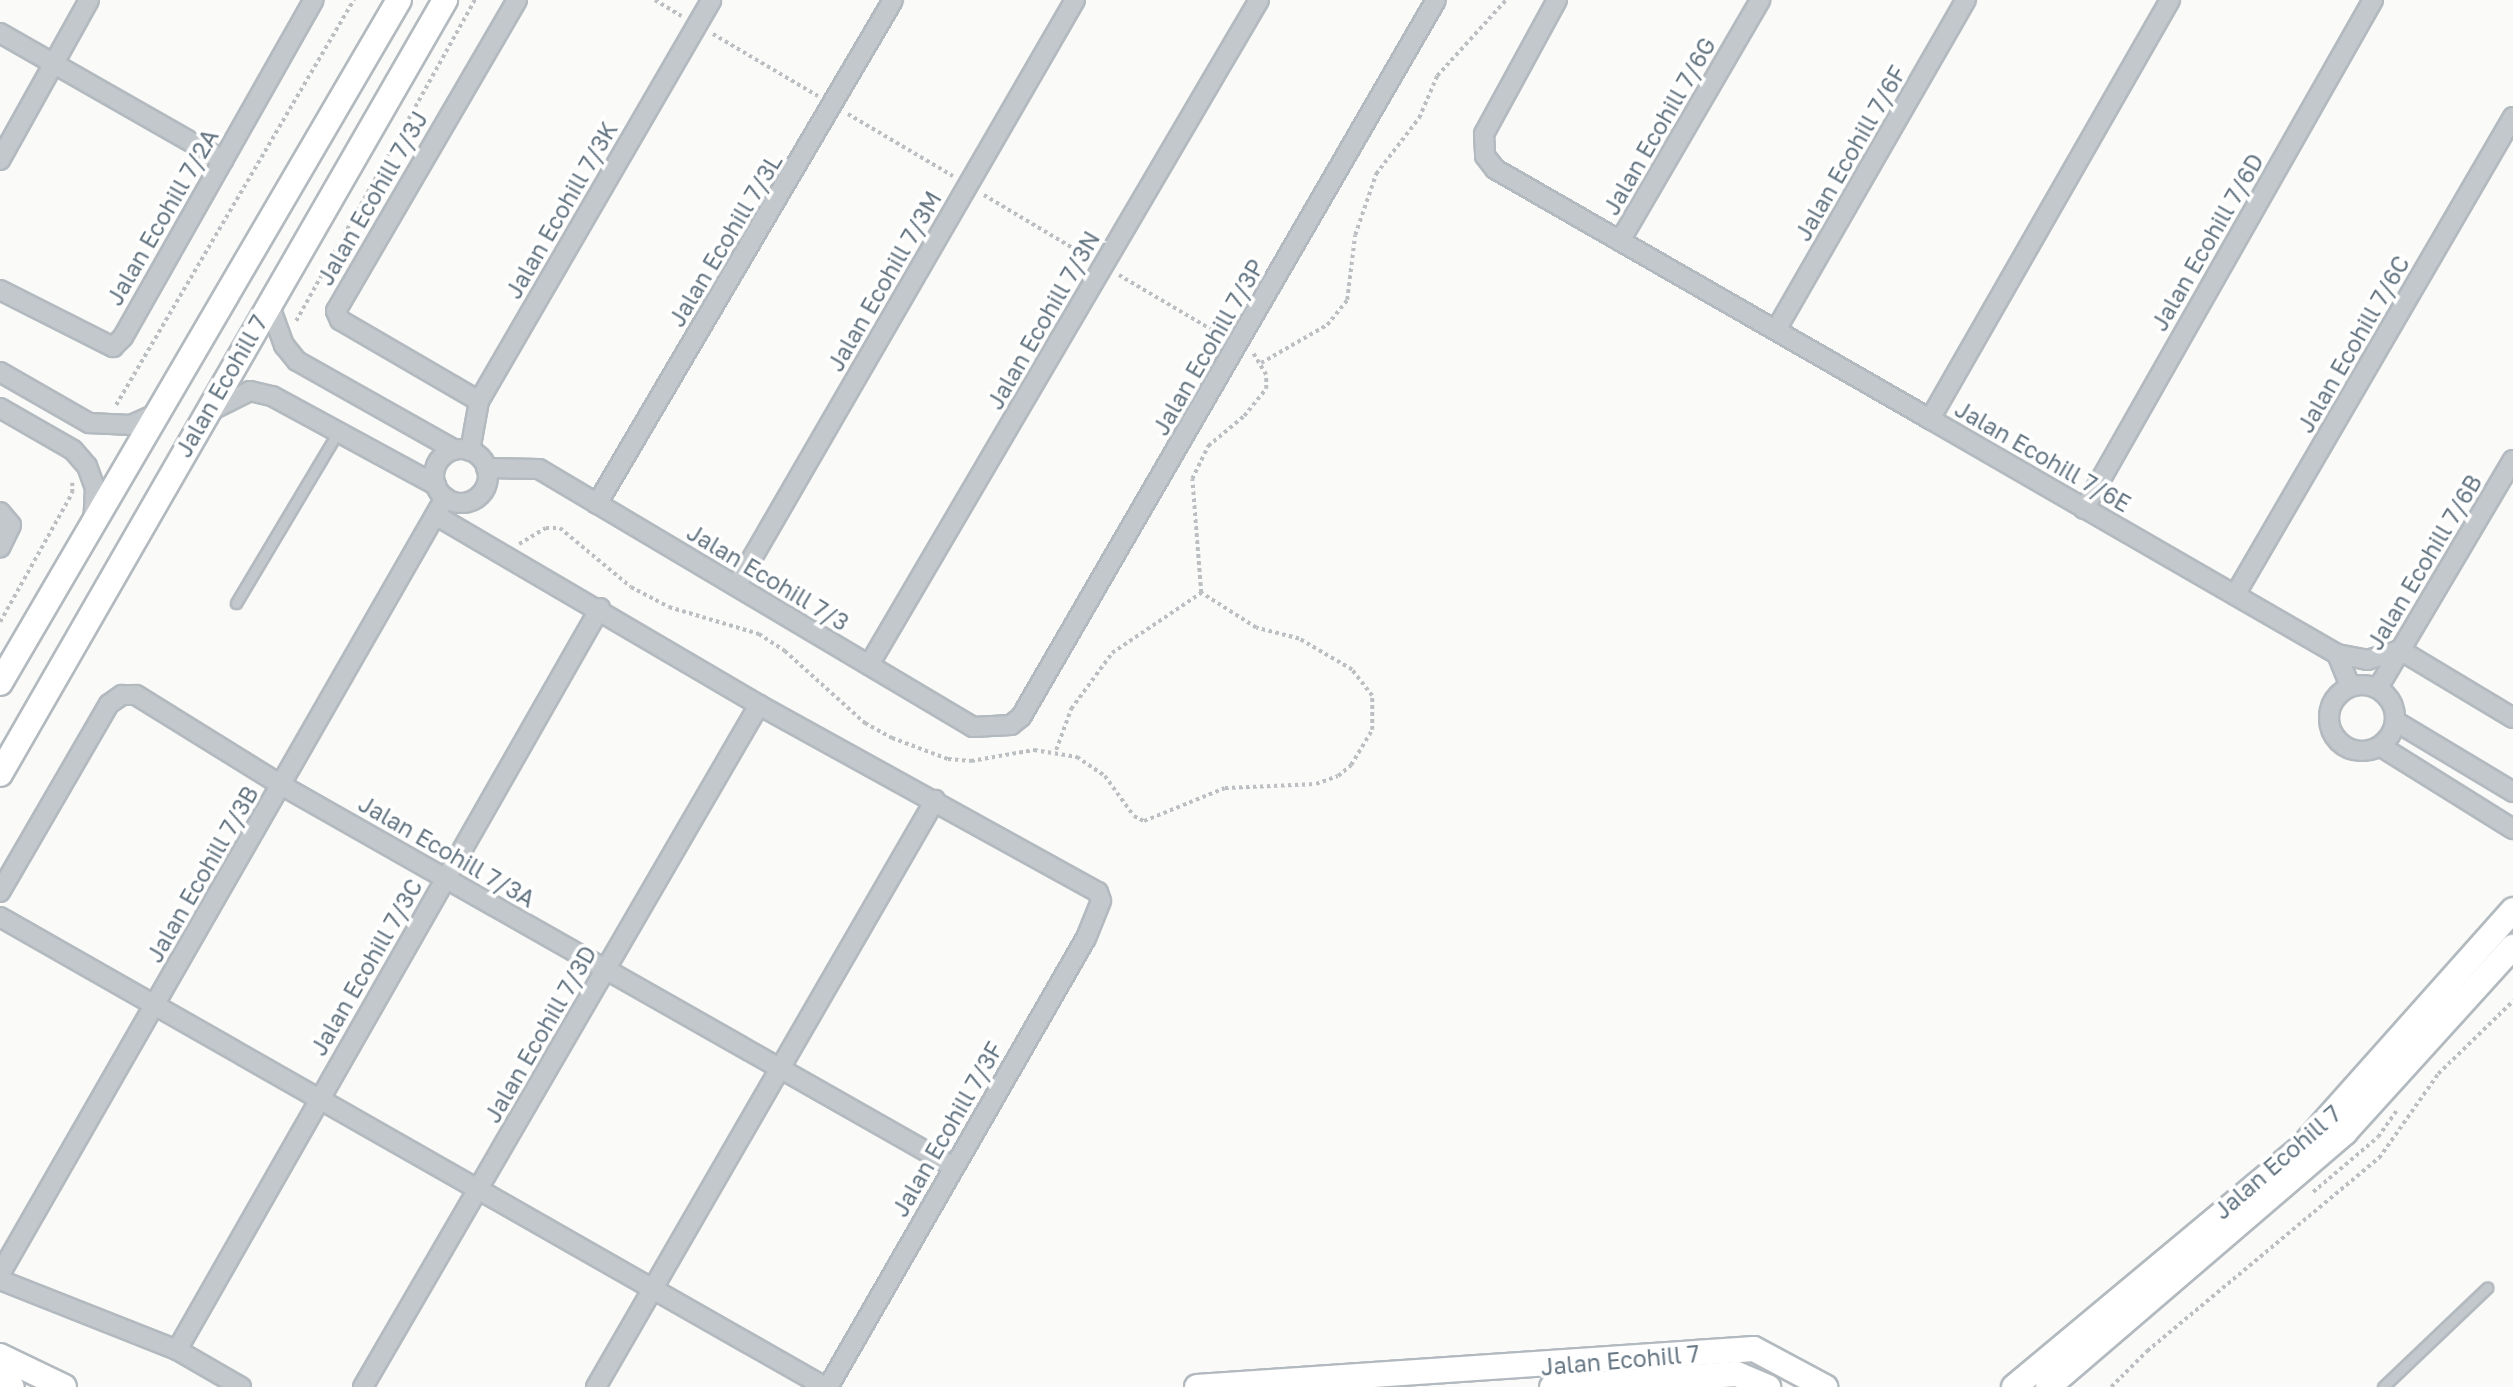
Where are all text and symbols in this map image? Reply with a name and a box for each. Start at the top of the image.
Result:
street label: Jalan Ecohill 7/6G [1597,32,1721,220]
street label: Jalan Ecohill 7/6F [1789,60,1911,246]
street label: Jalan Ecohill 7/3J [311,106,433,290]
street label: Jalan Ecohill 7/3K [499,117,623,303]
street label: Jalan Ecohill 7/2A [100,124,224,310]
street label: Jalan Ecohill 7/6D [2145,148,2269,336]
street label: Jalan Ecohill 7/3L [663,149,787,331]
street label: Jalan Ecohill 7/3M [821,186,947,376]
street label: Jalan Ecohill 7/3N [981,226,1105,414]
street label: Jalan Ecohill 7/6C [2291,251,2415,437]
street label: Jalan Ecohill 7/3P [1146,254,1270,440]
street label: Jalan Ecohill 7 [169,310,273,462]
street label: Jalan Ecohill 7/6E [1950,395,2136,517]
street label: Jalan Ecohill 7/6B [2361,469,2487,655]
street label: Jalan Ecohill 7/3 [682,518,854,636]
street label: Jalan Ecohill 7/3B [140,781,264,967]
street label: Jalan Ecohill 7/3A [354,789,540,913]
street label: Jalan Ecohill 7/3C [304,874,428,1060]
street label: Jalan Ecohill 7/3D [478,941,602,1127]
street label: Jalan Ecohill 7/3F [886,1037,1008,1221]
street label: Jalan Ecohill 7 [2208,1099,2346,1225]
street label: Jalan Ecohill 7 [1540,1339,1700,1381]

